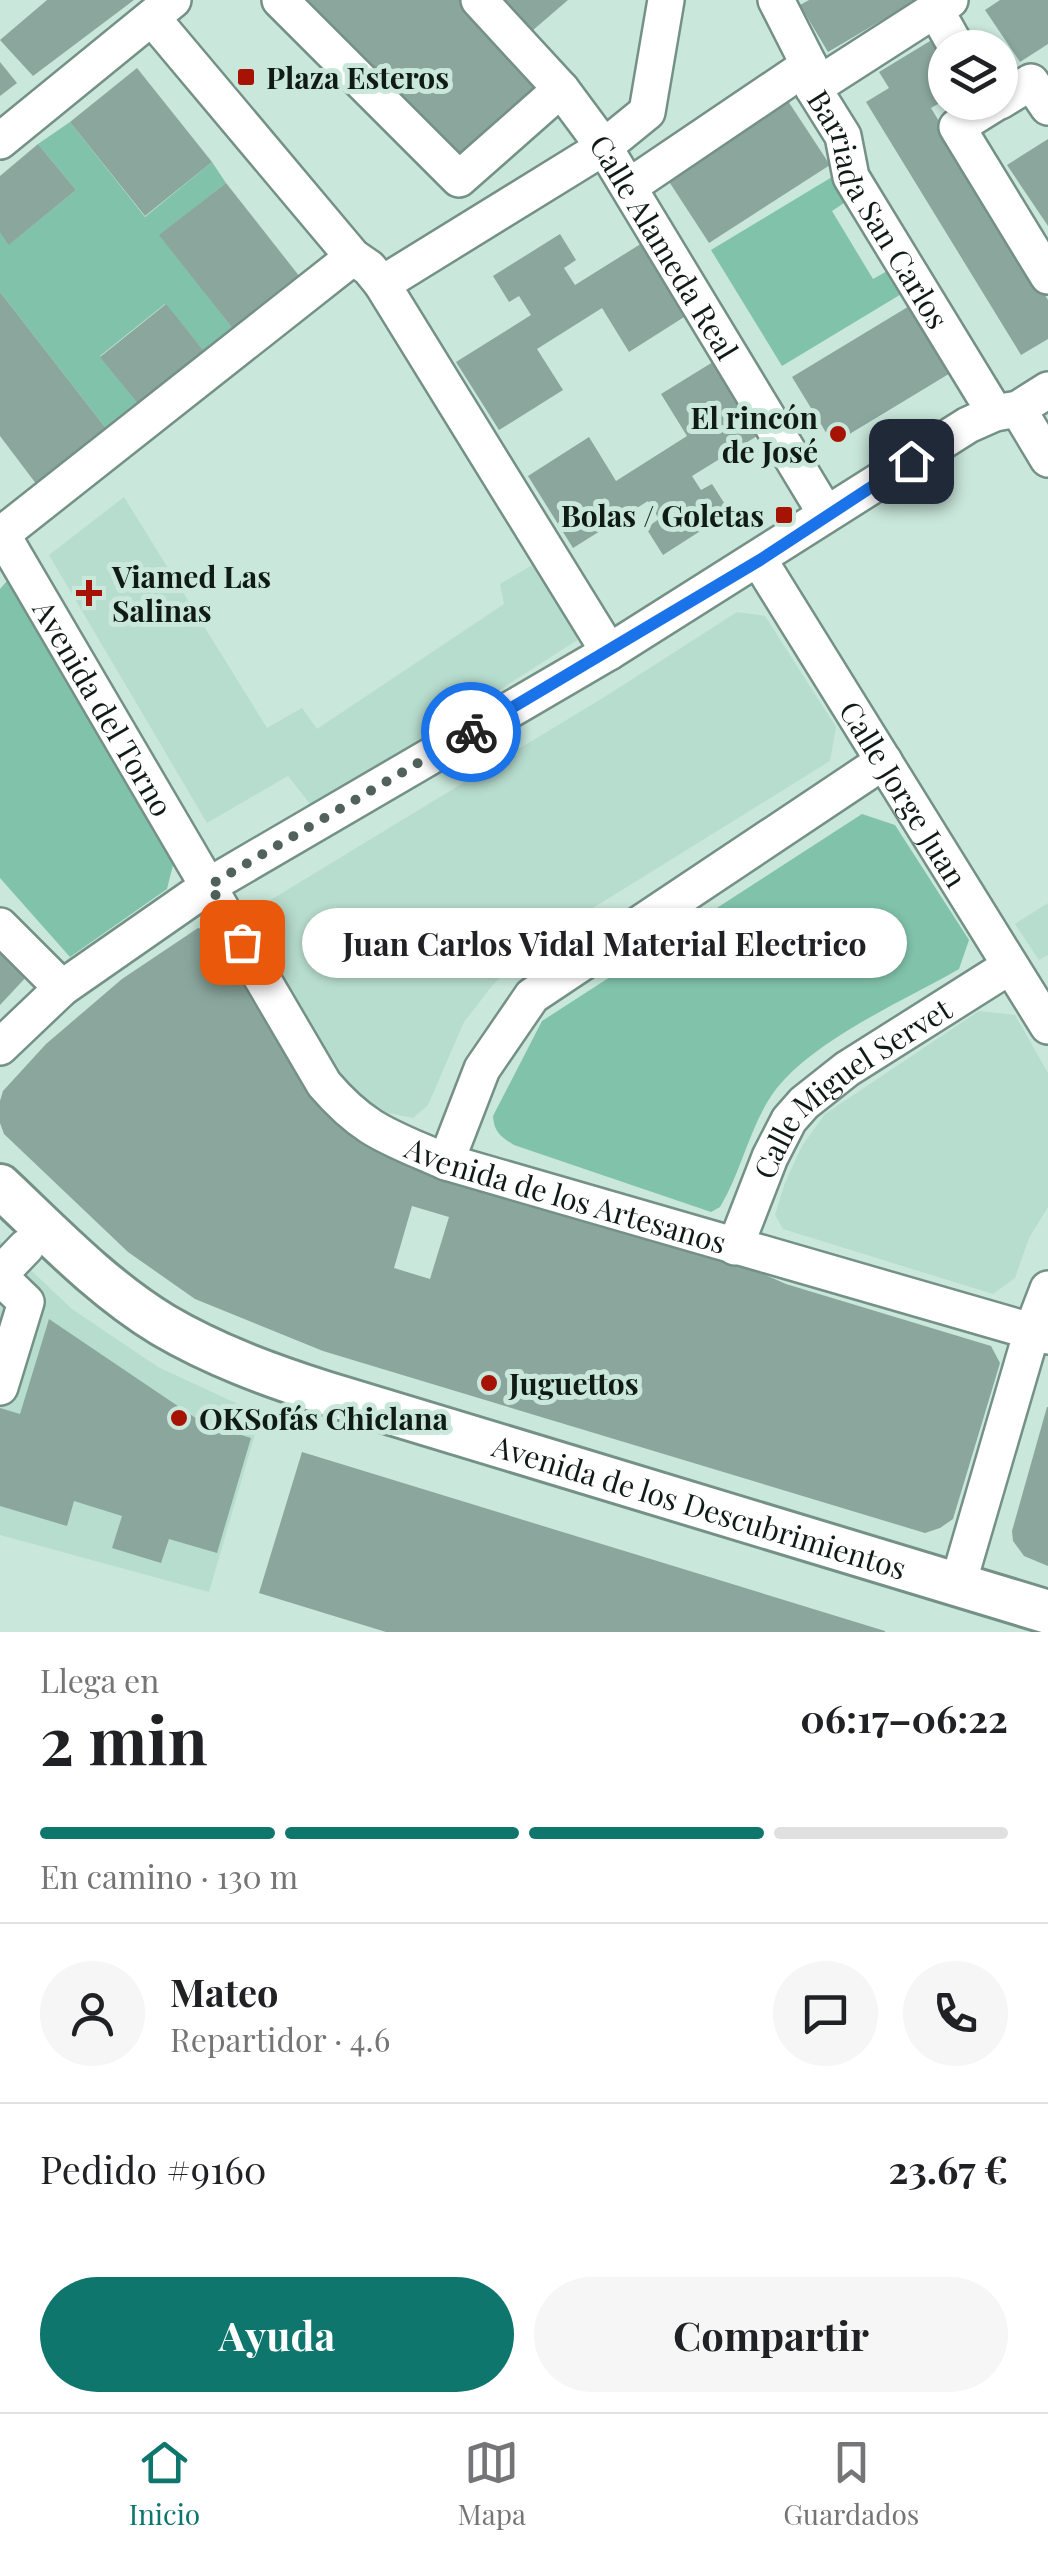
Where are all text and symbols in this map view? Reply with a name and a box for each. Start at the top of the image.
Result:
map controls [928,30,1018,120]
button: layers [928,30,1018,120]
place label: Plaza Esteros [266,57,449,97]
marker: Plaza Esteros [235,66,257,88]
street label: Barriada San Carlos [799,82,959,336]
street label: Calle Alameda Real [581,126,748,367]
place label: El rincón de José [691,397,819,471]
pin [869,419,954,504]
marker: El rincón de José [827,423,849,445]
icon: home [884,434,939,489]
place label: Bolas / Goletas [561,495,764,535]
marker: Bolas / Goletas [773,504,795,526]
place label: Viamed Las Salinas [111,556,271,630]
marker: Viamed Las Salinas [76,580,102,606]
street label: Avenida del Torno [24,592,183,823]
courier [421,682,521,782]
street label: Calle Jorge Juan [831,693,977,894]
icon: bike [444,705,499,760]
pin [200,900,285,985]
callout: Juan Carlos Vidal Material Electrico [302,907,907,977]
icon: bag [215,915,270,970]
text: Juan Carlos Vidal Material Electrico [342,921,867,964]
street label: Calle Miguel Servet [744,988,959,1184]
street label: Avenida de los Artesanos [398,1126,731,1262]
place label: Juguettos [508,1363,639,1403]
marker: Juguettos [478,1372,500,1394]
place label: OKSofás Chiclana [199,1398,448,1438]
marker: OKSofás Chiclana [168,1407,190,1429]
street label: Avenida de los Descubrimientos [487,1425,911,1588]
text: Llega en [40,1658,159,1701]
text: 06:17–06:22 [800,1692,1008,1743]
text: 2 min [40,1695,208,1781]
text: En camino · 130 m [40,1854,298,1897]
button: person [40,1961,145,2066]
button: chat [773,1961,878,2066]
button: phone [903,1961,1008,2066]
text: Mateo [170,1966,279,2017]
text: Repartidor · 4.6 [170,2017,390,2060]
text: Pedido #9160 [40,2143,267,2194]
text: 23.67 € [888,2143,1008,2194]
button: Ayuda [40,2277,514,2392]
button: Compartir [534,2277,1008,2392]
tab: Inicio [129,2435,200,2532]
tab: Mapa [458,2435,526,2532]
tab: Guardados [783,2435,919,2532]

